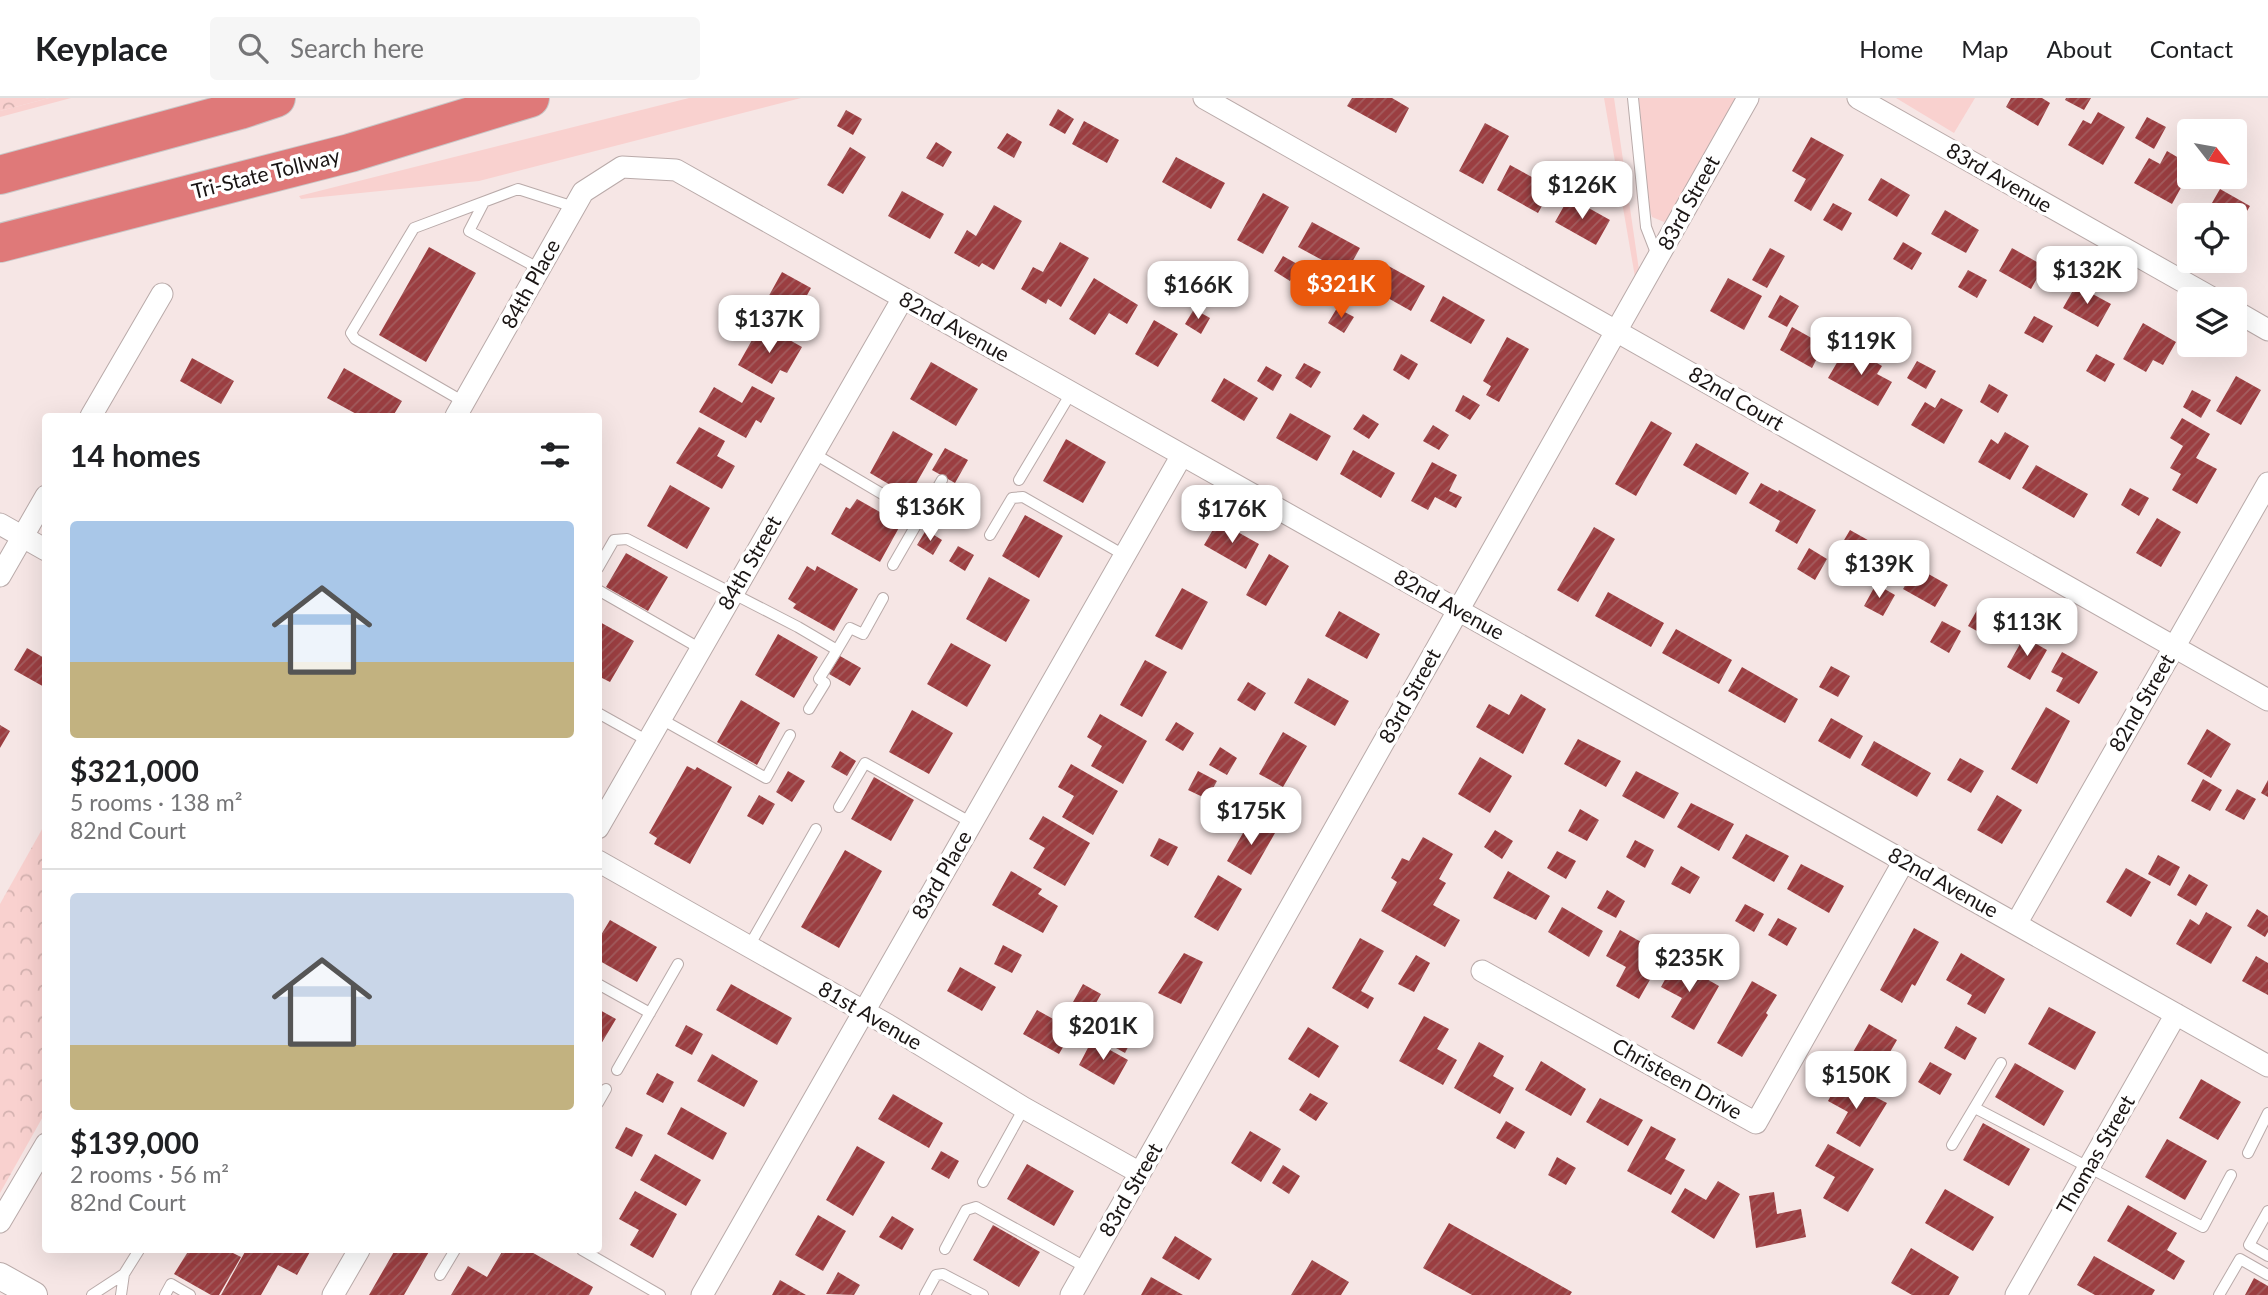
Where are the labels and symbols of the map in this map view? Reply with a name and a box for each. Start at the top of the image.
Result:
north arrow [2177,119,2247,189]
street label: 83rd Avenue [1943,136,2057,217]
street label: Tri-State Tollway [189,142,342,203]
street label: 83rd Street [1652,150,1724,254]
pin: $126K [1533,162,1631,221]
street label: 84th Place [495,234,564,332]
pin: $132K [2038,246,2136,306]
pin: $321K [1292,260,1390,320]
pin: $166K [1149,262,1247,321]
street label: 82nd Avenue [895,285,1014,366]
pin: $137K [720,296,818,355]
pin: $119K [1812,317,1910,377]
street label: 82nd Court [1685,360,1789,435]
pin: $136K [881,484,979,543]
pin: $176K [1183,486,1281,545]
street label: 84th Street [712,510,786,614]
pin: $139K [1830,540,1928,600]
street label: 82nd Avenue [1390,563,1509,644]
pin: $113K [1978,598,2076,658]
street label: 83rd Street [1373,643,1445,747]
street label: 82nd Street [2103,649,2179,755]
pin: $175K [1202,788,1300,847]
street label: 83rd Place [905,826,976,923]
street label: 82nd Avenue [1884,841,2003,922]
pin: $235K [1640,934,1738,994]
street label: 81st Avenue [815,975,927,1054]
pin: $201K [1054,1002,1152,1062]
street label: Christeen Drive [1609,1032,1747,1124]
pin: $150K [1807,1052,1905,1111]
street label: Thomas Street [2051,1090,2139,1218]
street label: 83rd Street [1093,1138,1167,1241]

